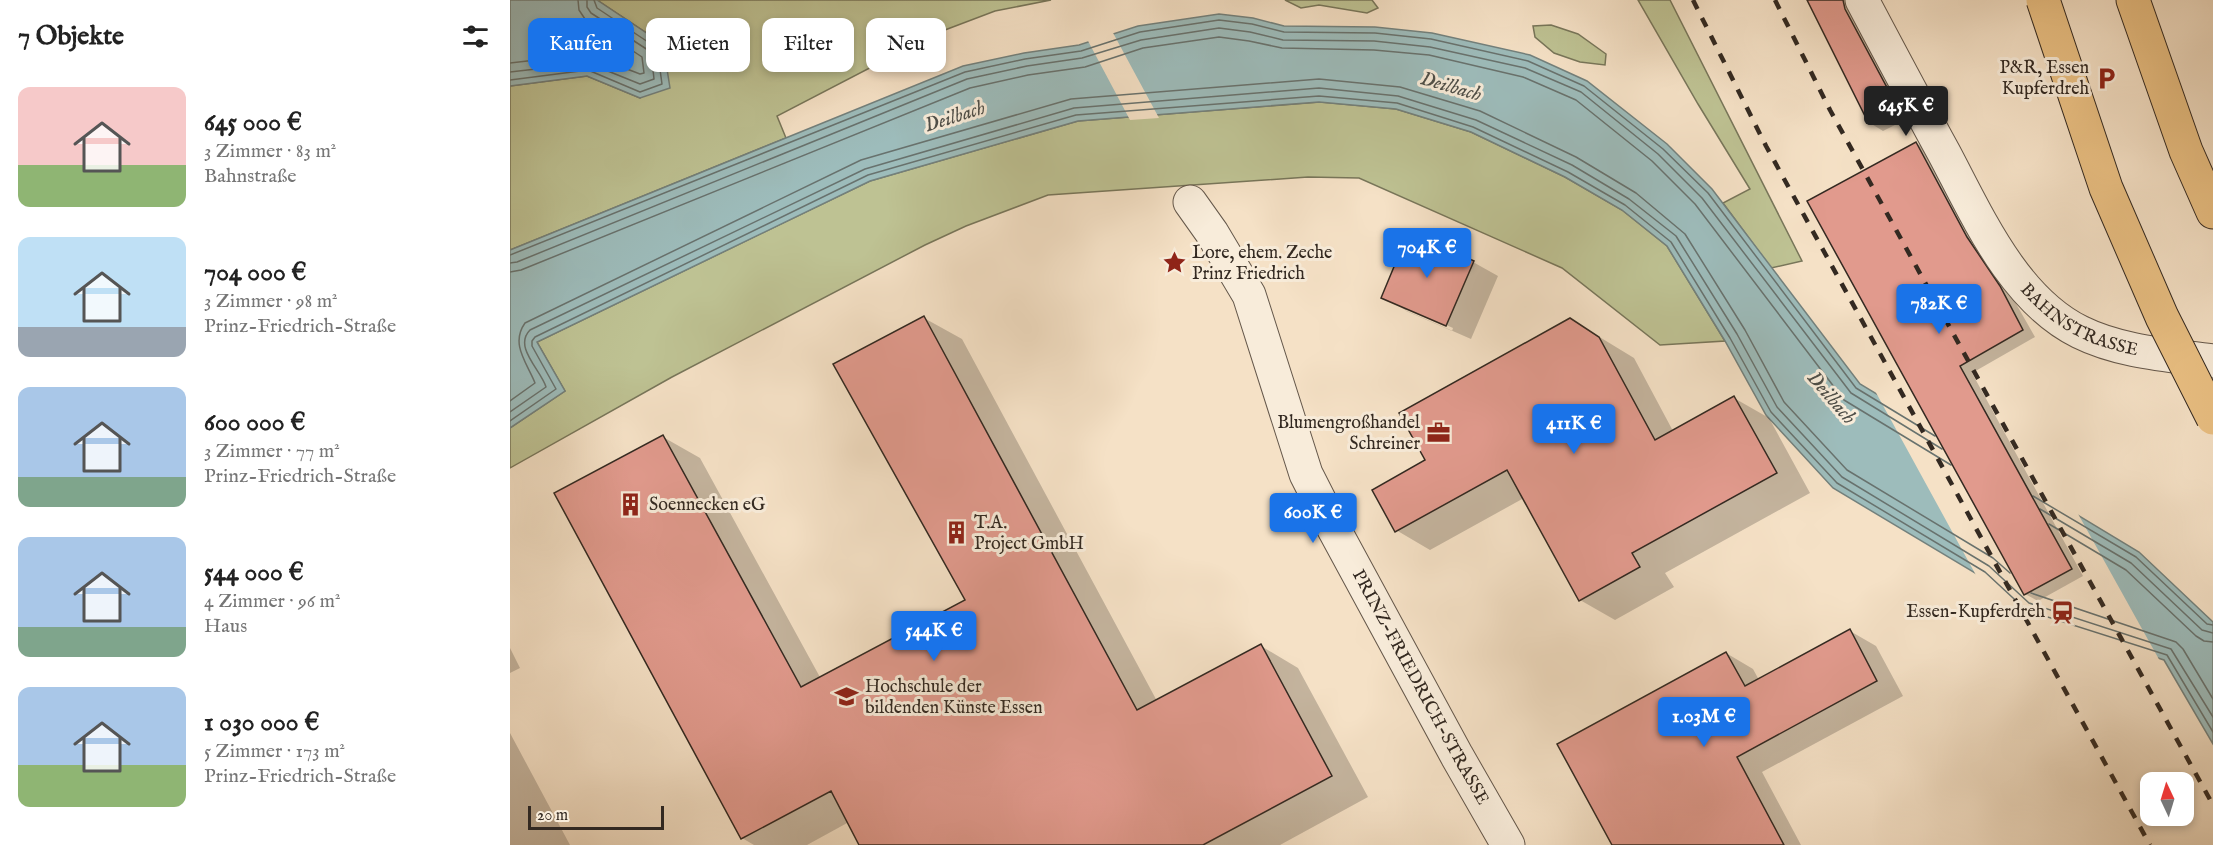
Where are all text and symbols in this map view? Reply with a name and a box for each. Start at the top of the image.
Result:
chip: Kaufen [528,18,634,72]
chip: Mieten [646,18,750,72]
chip: Filter [762,18,854,72]
chip: Neu [866,18,946,72]
text: 7 Objekte [18,20,124,53]
icon: filters [459,20,492,53]
place label: P&R, Essen Kupferdreh [1999,57,2089,101]
parking icon: P&R, Essen Kupferdreh [2094,65,2120,91]
water label: Deilbach [1418,66,1485,108]
pin: 645K € [1857,86,1955,137]
text: 645K € [1878,93,1934,118]
water label: Deilbach [921,95,989,139]
text: 645 000 € [204,106,302,139]
icon: home [66,111,138,183]
text: 3 Zimmer · 83 m² [204,139,336,164]
text: Bahnstraße [204,164,297,189]
pin: 704K € [1378,228,1476,279]
text: 704K € [1397,235,1457,260]
place label: Lore, ehem. Zeche Prinz Friedrich [1192,242,1332,286]
place icon: Lore, ehem. Zeche Prinz Friedrich [1161,250,1187,276]
text: 704 000 € [204,256,307,289]
icon: home [66,261,138,333]
street label: BAHNSTRASSE [2015,279,2140,362]
pin: 782K € [1890,284,1988,335]
text: 3 Zimmer · 98 m² [204,289,338,314]
text: 782K € [1910,291,1968,316]
text: Prinz-Friedrich-Straße [204,314,396,339]
water label: Deilbach [1801,366,1861,430]
pin: 411K € [1525,404,1623,455]
text: 600 000 € [204,406,305,439]
icon: home [66,411,138,483]
text: 411K € [1546,411,1602,436]
place label: Blumengroßhandel Schreiner [1277,412,1420,456]
office icon: Blumengroßhandel Schreiner [1425,420,1451,446]
text: 3 Zimmer · 77 m² [204,439,340,464]
text: Prinz-Friedrich-Straße [204,464,396,489]
building icon: Soennecken eG [618,492,644,518]
pin: 600K € [1264,493,1362,544]
place label: Soennecken eG [649,494,766,517]
text: 600K € [1284,500,1342,525]
place label: T.A. Project GmbH [974,512,1084,556]
building icon: T.A. Project GmbH [943,520,969,546]
text: 544 000 € [204,556,304,589]
icon: home [66,561,138,633]
street label: PRINZ-FRIEDRICH-STRASSE [1347,566,1494,809]
text: 4 Zimmer · 96 m² [204,589,341,614]
station icon: Essen-Kupferdreh [2050,599,2076,625]
place label: Essen-Kupferdreh [1906,601,2045,624]
pin: 544K € [885,611,983,662]
text: Haus [204,614,247,639]
text: 544K € [905,618,963,643]
place label: Hochschule der bildenden Künste Essen [865,676,1043,720]
school or university icon: Hochschule der bildenden Künste Essen [834,684,860,710]
pin: 1.03M € [1649,697,1759,748]
text: 1.03M € [1672,704,1736,729]
text: 1 030 000 € [204,706,320,739]
icon: home [66,711,138,783]
text: 5 Zimmer · 173 m² [204,739,345,764]
text: Prinz-Friedrich-Straße [204,764,396,789]
north arrow [2140,772,2194,826]
map controls [2140,772,2194,826]
scale bar [528,803,664,830]
text: 20 m [537,806,568,826]

